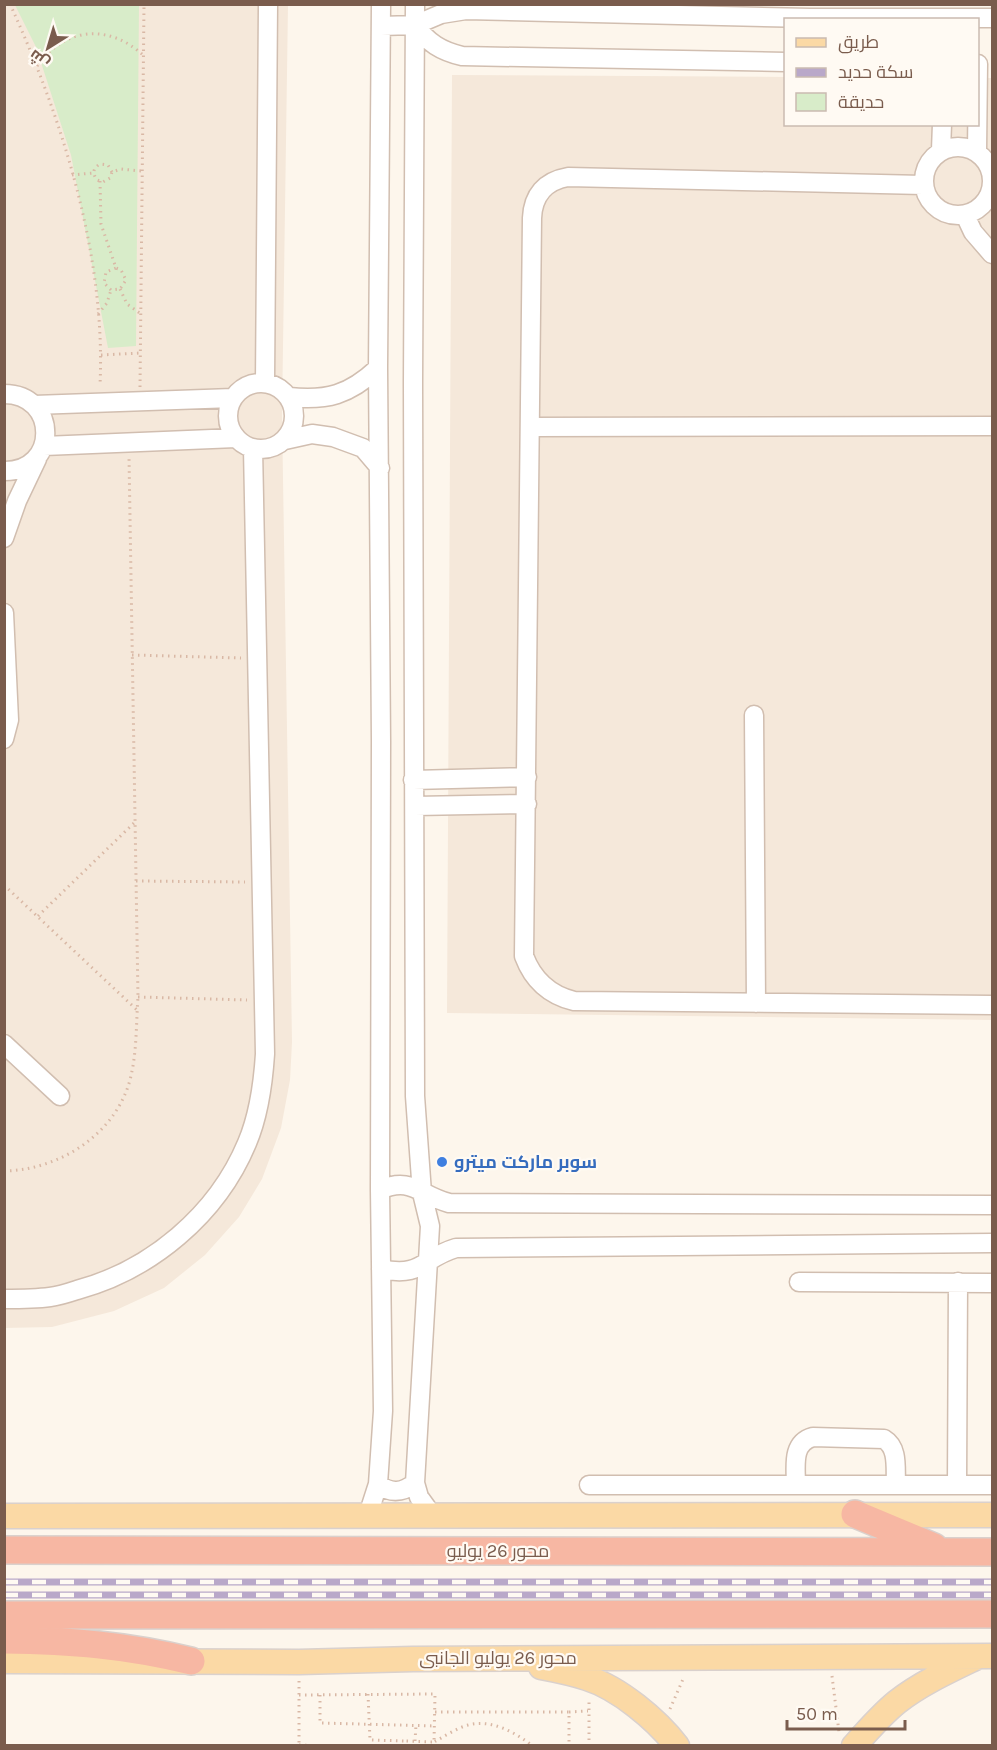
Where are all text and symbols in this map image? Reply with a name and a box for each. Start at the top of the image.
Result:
north arrow [18,18,78,78]
legend [784,18,979,126]
text: طريق [838,31,879,54]
text: ش [25,46,53,73]
text: سكة حديد [838,61,913,83]
text: حديقة [838,91,884,113]
place label: سوبر ماركت ميترو [454,1151,597,1173]
marker: سوبر ماركت ميترو [435,1155,449,1169]
street label: محور 26 يوليو [447,1540,549,1562]
street label: محور 26 يوليو الجانبى [419,1647,577,1669]
scale bar [787,1693,906,1731]
text: 50 m [796,1703,838,1725]

